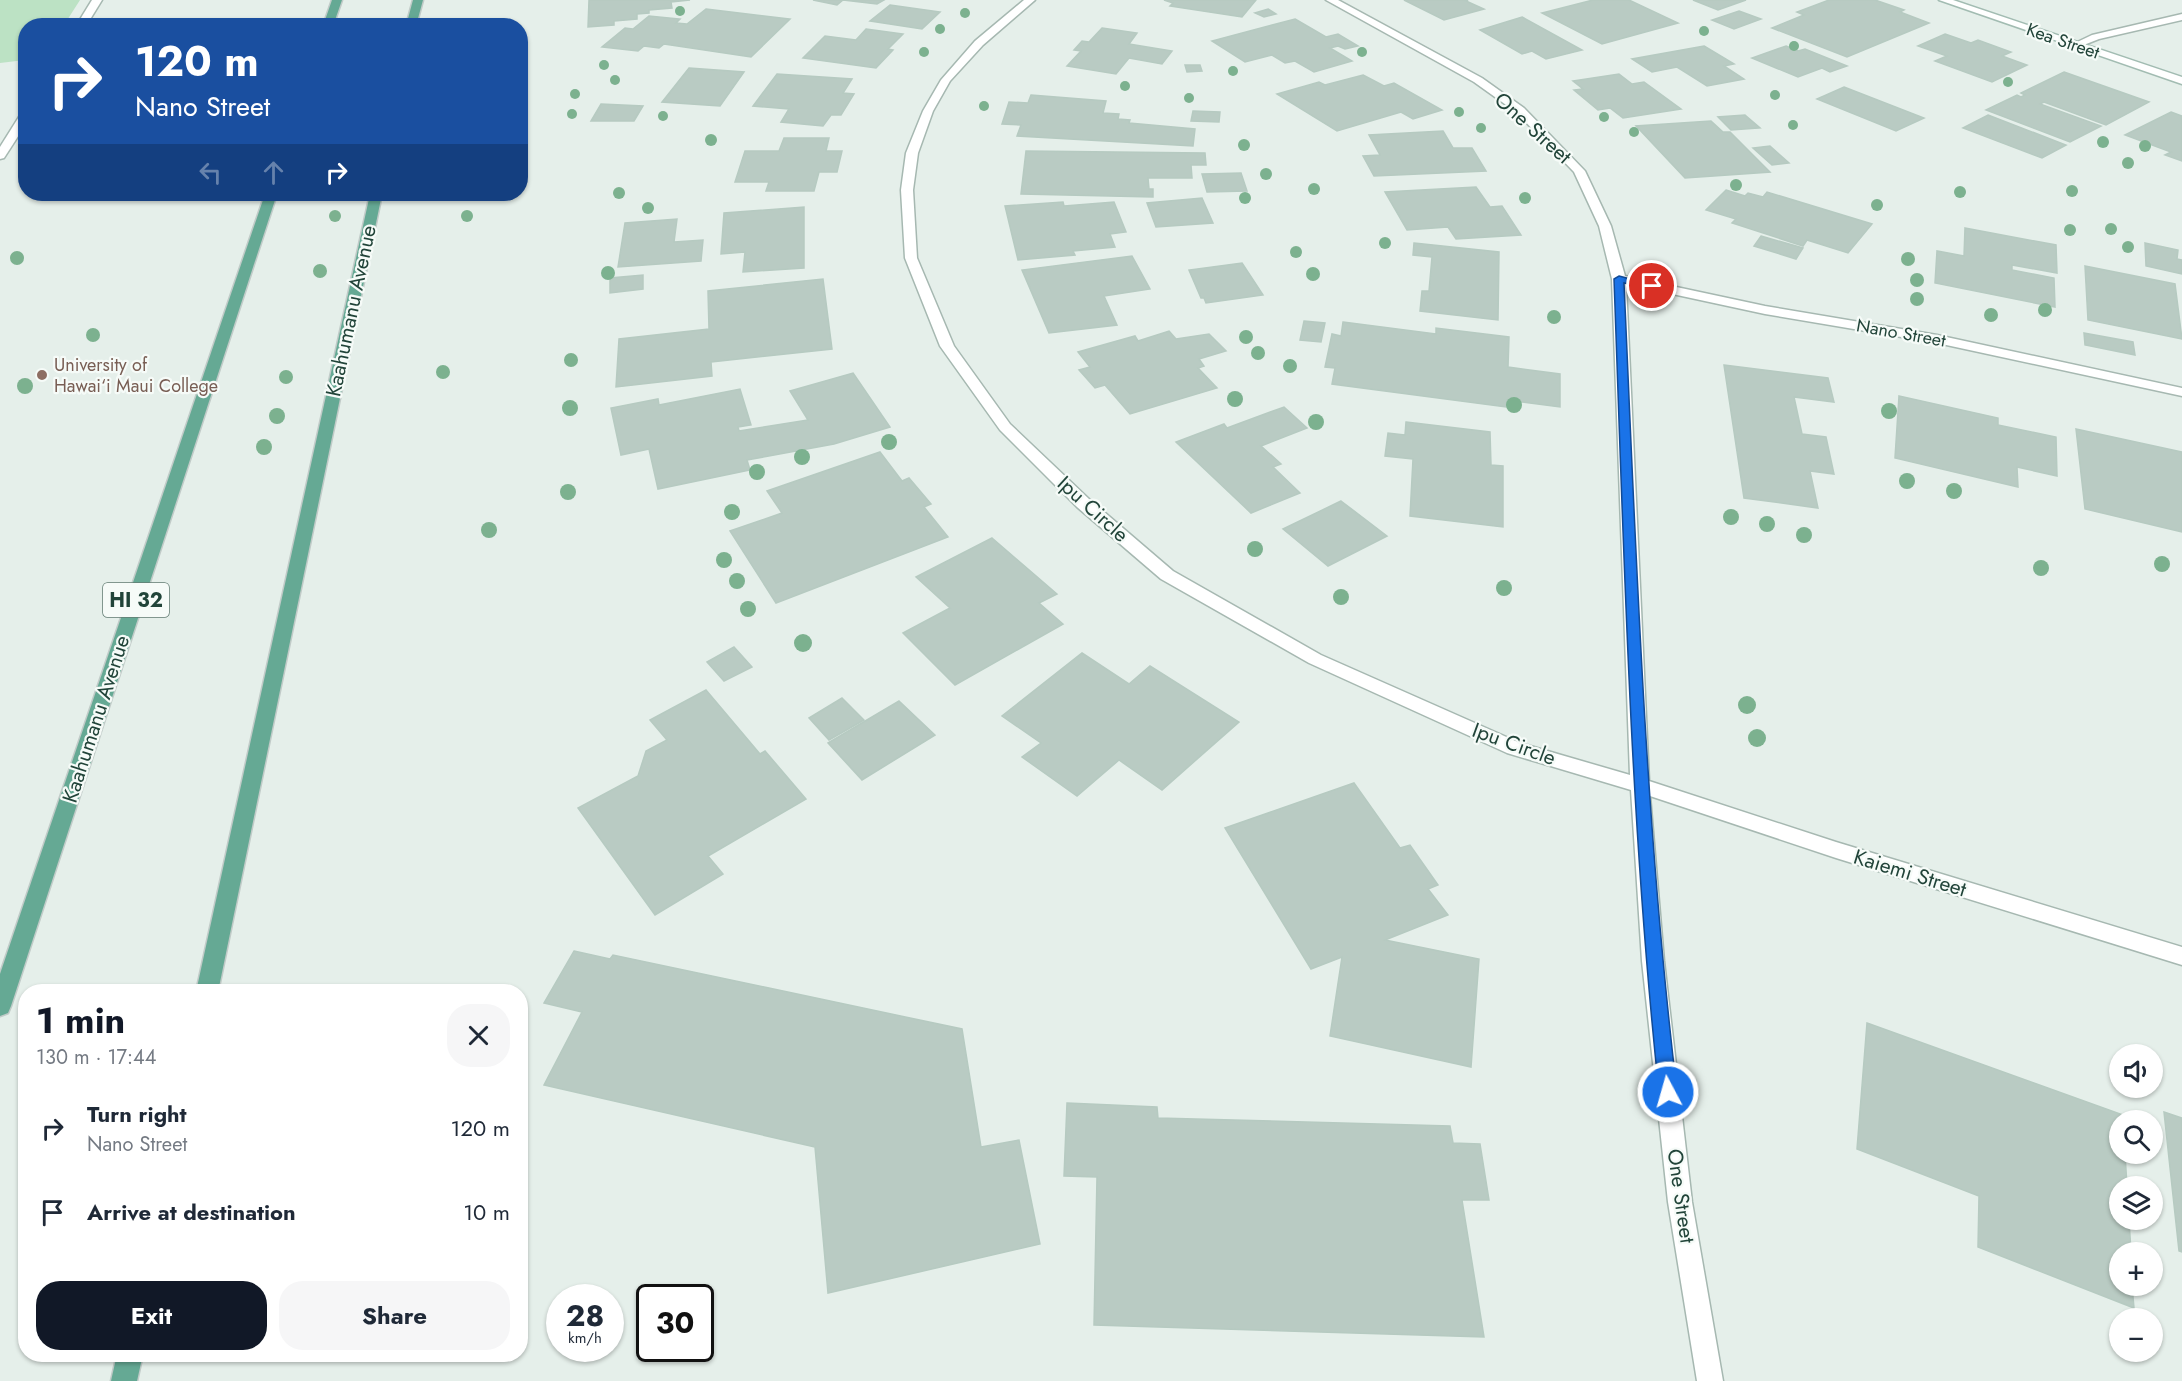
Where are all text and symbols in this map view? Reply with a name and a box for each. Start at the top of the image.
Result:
street label: Kea Street [2023,16,2104,66]
text: 120 m [135,31,259,92]
icon: right [36,42,114,120]
street label: One Street [1488,85,1578,171]
text: Nano Street [135,87,270,126]
icon: left [194,156,227,189]
icon: ahead [257,156,290,189]
icon: right [320,156,353,189]
street label: Kaahumanu Avenue [318,222,384,399]
pin [1626,260,1677,311]
icon: arrive [1635,269,1668,302]
street label: Nano Street [1854,312,1948,354]
place label: University of Hawai‘i Maui College [54,352,218,399]
marker: University of Hawai‘i Maui College [35,368,49,382]
street label: Ipu Circle [1051,469,1135,549]
road number: HI 32 [103,583,169,617]
street label: Kaahumanu Avenue [55,631,137,807]
street label: Ipu Circle [1468,715,1560,773]
street label: Kaiemi Street [1850,842,1970,904]
text: 1 min [36,994,125,1046]
button: close [447,1004,510,1067]
text: 130 m · 17:44 [36,1043,156,1072]
map controls [2109,1044,2163,1362]
button: sound [2109,1044,2163,1098]
position arrow [1636,1060,1700,1124]
text: Turn right [87,1098,187,1130]
button: search [2109,1110,2163,1164]
icon: right [36,1112,69,1145]
text: 120 m [451,1112,510,1144]
text: Nano Street [87,1130,187,1159]
street label: One Street [1660,1147,1702,1245]
button: layers [2109,1176,2163,1230]
icon: arrive [36,1196,69,1229]
text: Arrive at destination [87,1196,296,1228]
text: 10 m [463,1196,510,1228]
button: + [2109,1242,2163,1296]
button: Exit [36,1281,267,1350]
button: Share [279,1281,510,1350]
speed limit sign: 30 [636,1284,714,1362]
text: 28 [566,1294,604,1337]
button: − [2109,1308,2163,1362]
text: km/h [568,1327,602,1349]

